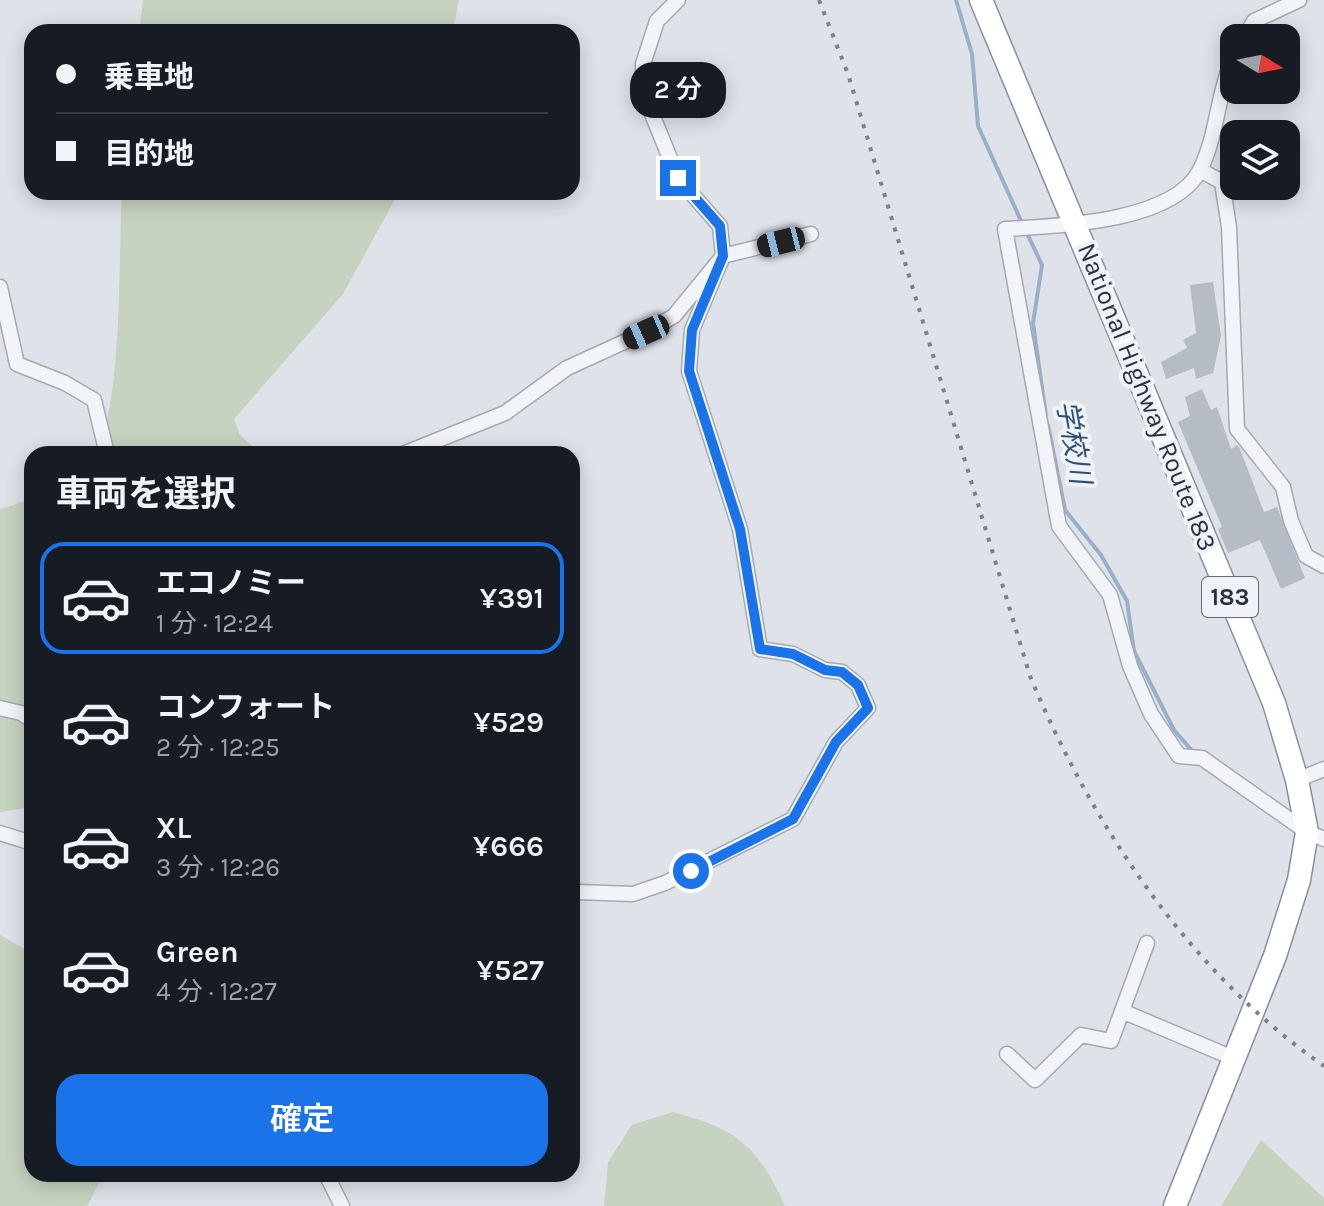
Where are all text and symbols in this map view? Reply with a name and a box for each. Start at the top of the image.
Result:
north arrow [1220,24,1300,104]
map controls [1220,24,1300,200]
text: 乗車地 [104,59,194,95]
callout: 2 分 [630,62,726,118]
text: 2 分 [654,74,702,105]
button: layers [1220,120,1300,200]
text: 目的地 [104,136,194,172]
route end [660,160,696,196]
car [755,225,807,259]
street label: National Highway Route 183 [1071,239,1223,555]
car [619,311,673,353]
water label: 学校川 [1050,398,1098,489]
text: 車両を選択 [56,473,236,515]
icon: car [60,562,132,634]
text: エコノミー [156,565,306,601]
road number: 183 [1202,577,1258,617]
text: ¥391 [480,580,544,616]
text: 1 分 · 12:24 [156,608,273,639]
icon: car [60,686,132,758]
text: コンフォート [156,689,335,725]
text: ¥529 [473,704,544,740]
text: 2 分 · 12:25 [156,732,280,763]
icon: car [60,810,132,882]
text: XL [156,810,191,846]
text: ¥666 [473,828,544,864]
text: 3 分 · 12:26 [156,852,280,883]
route start [673,853,709,889]
icon: car [60,934,132,1006]
text: Green [156,934,239,970]
text: ¥527 [477,952,544,988]
text: 4 分 · 12:27 [156,976,277,1007]
button: 確定 [56,1074,548,1166]

